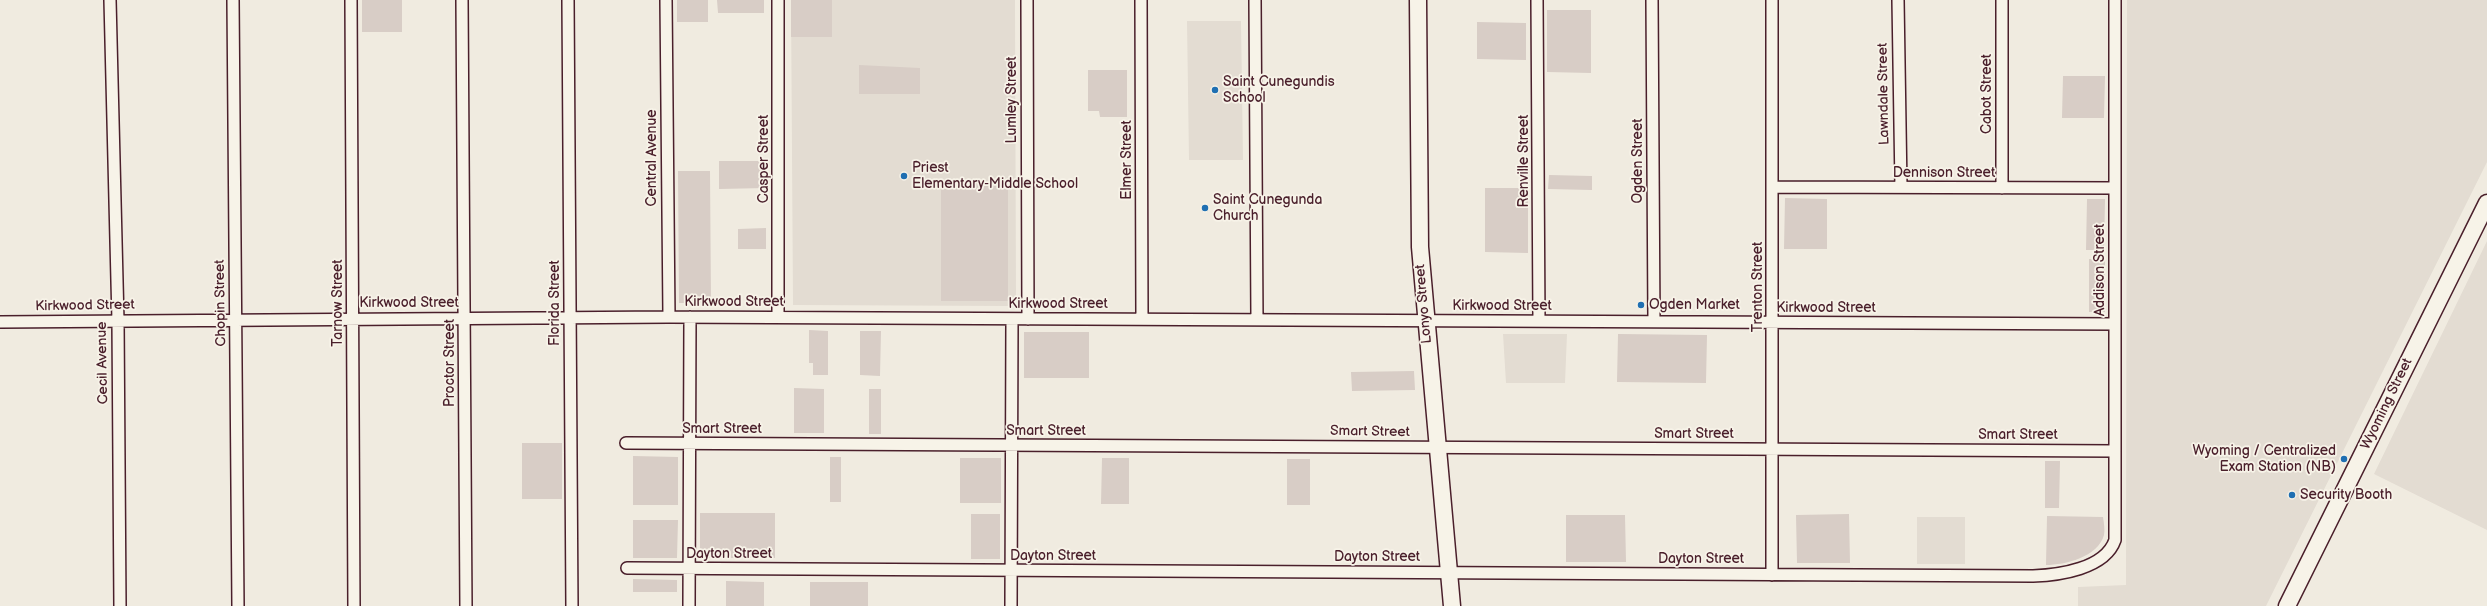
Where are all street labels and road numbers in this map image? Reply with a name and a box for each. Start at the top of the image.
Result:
street label: Lawndale Street [1875,43,1893,145]
street label: Cabot Street [1979,54,1995,134]
street label: Lumley Street [1004,56,1020,144]
street label: Central Avenue [644,109,660,207]
street label: Casper Street [756,115,772,203]
street label: Renville Street [1516,115,1532,207]
street label: Ogden Street [1630,118,1646,204]
street label: Elmer Street [1119,120,1135,200]
street label: Dennison Street [1893,165,1995,181]
street label: Addison Street [2092,224,2108,316]
street label: Trenton Street [1750,242,1766,332]
street label: Chopin Street [212,259,230,347]
street label: Tarnow Street [330,259,346,347]
street label: Florida Street [547,260,563,346]
street label: Lonyo Street [1412,264,1436,344]
street label: Kirkwood Street [684,294,784,310]
street label: Kirkwood Street [359,295,459,311]
street label: Kirkwood Street [1008,296,1108,312]
street label: Kirkwood Street [35,297,135,315]
street label: Kirkwood Street [1452,298,1552,314]
street label: Kirkwood Street [1776,300,1876,316]
street label: Proctor Street [442,319,458,407]
street label: Cecil Avenue [94,321,112,405]
street label: Wyoming Street [2358,356,2416,452]
street label: Smart Street [682,421,762,437]
street label: Smart Street [1006,423,1086,439]
street label: Smart Street [1330,423,1410,441]
street label: Smart Street [1654,426,1734,442]
street label: Smart Street [1978,427,2058,443]
street label: Dayton Street [686,546,772,562]
street label: Dayton Street [1010,548,1096,564]
street label: Dayton Street [1334,549,1420,565]
street label: Dayton Street [1658,551,1744,567]

